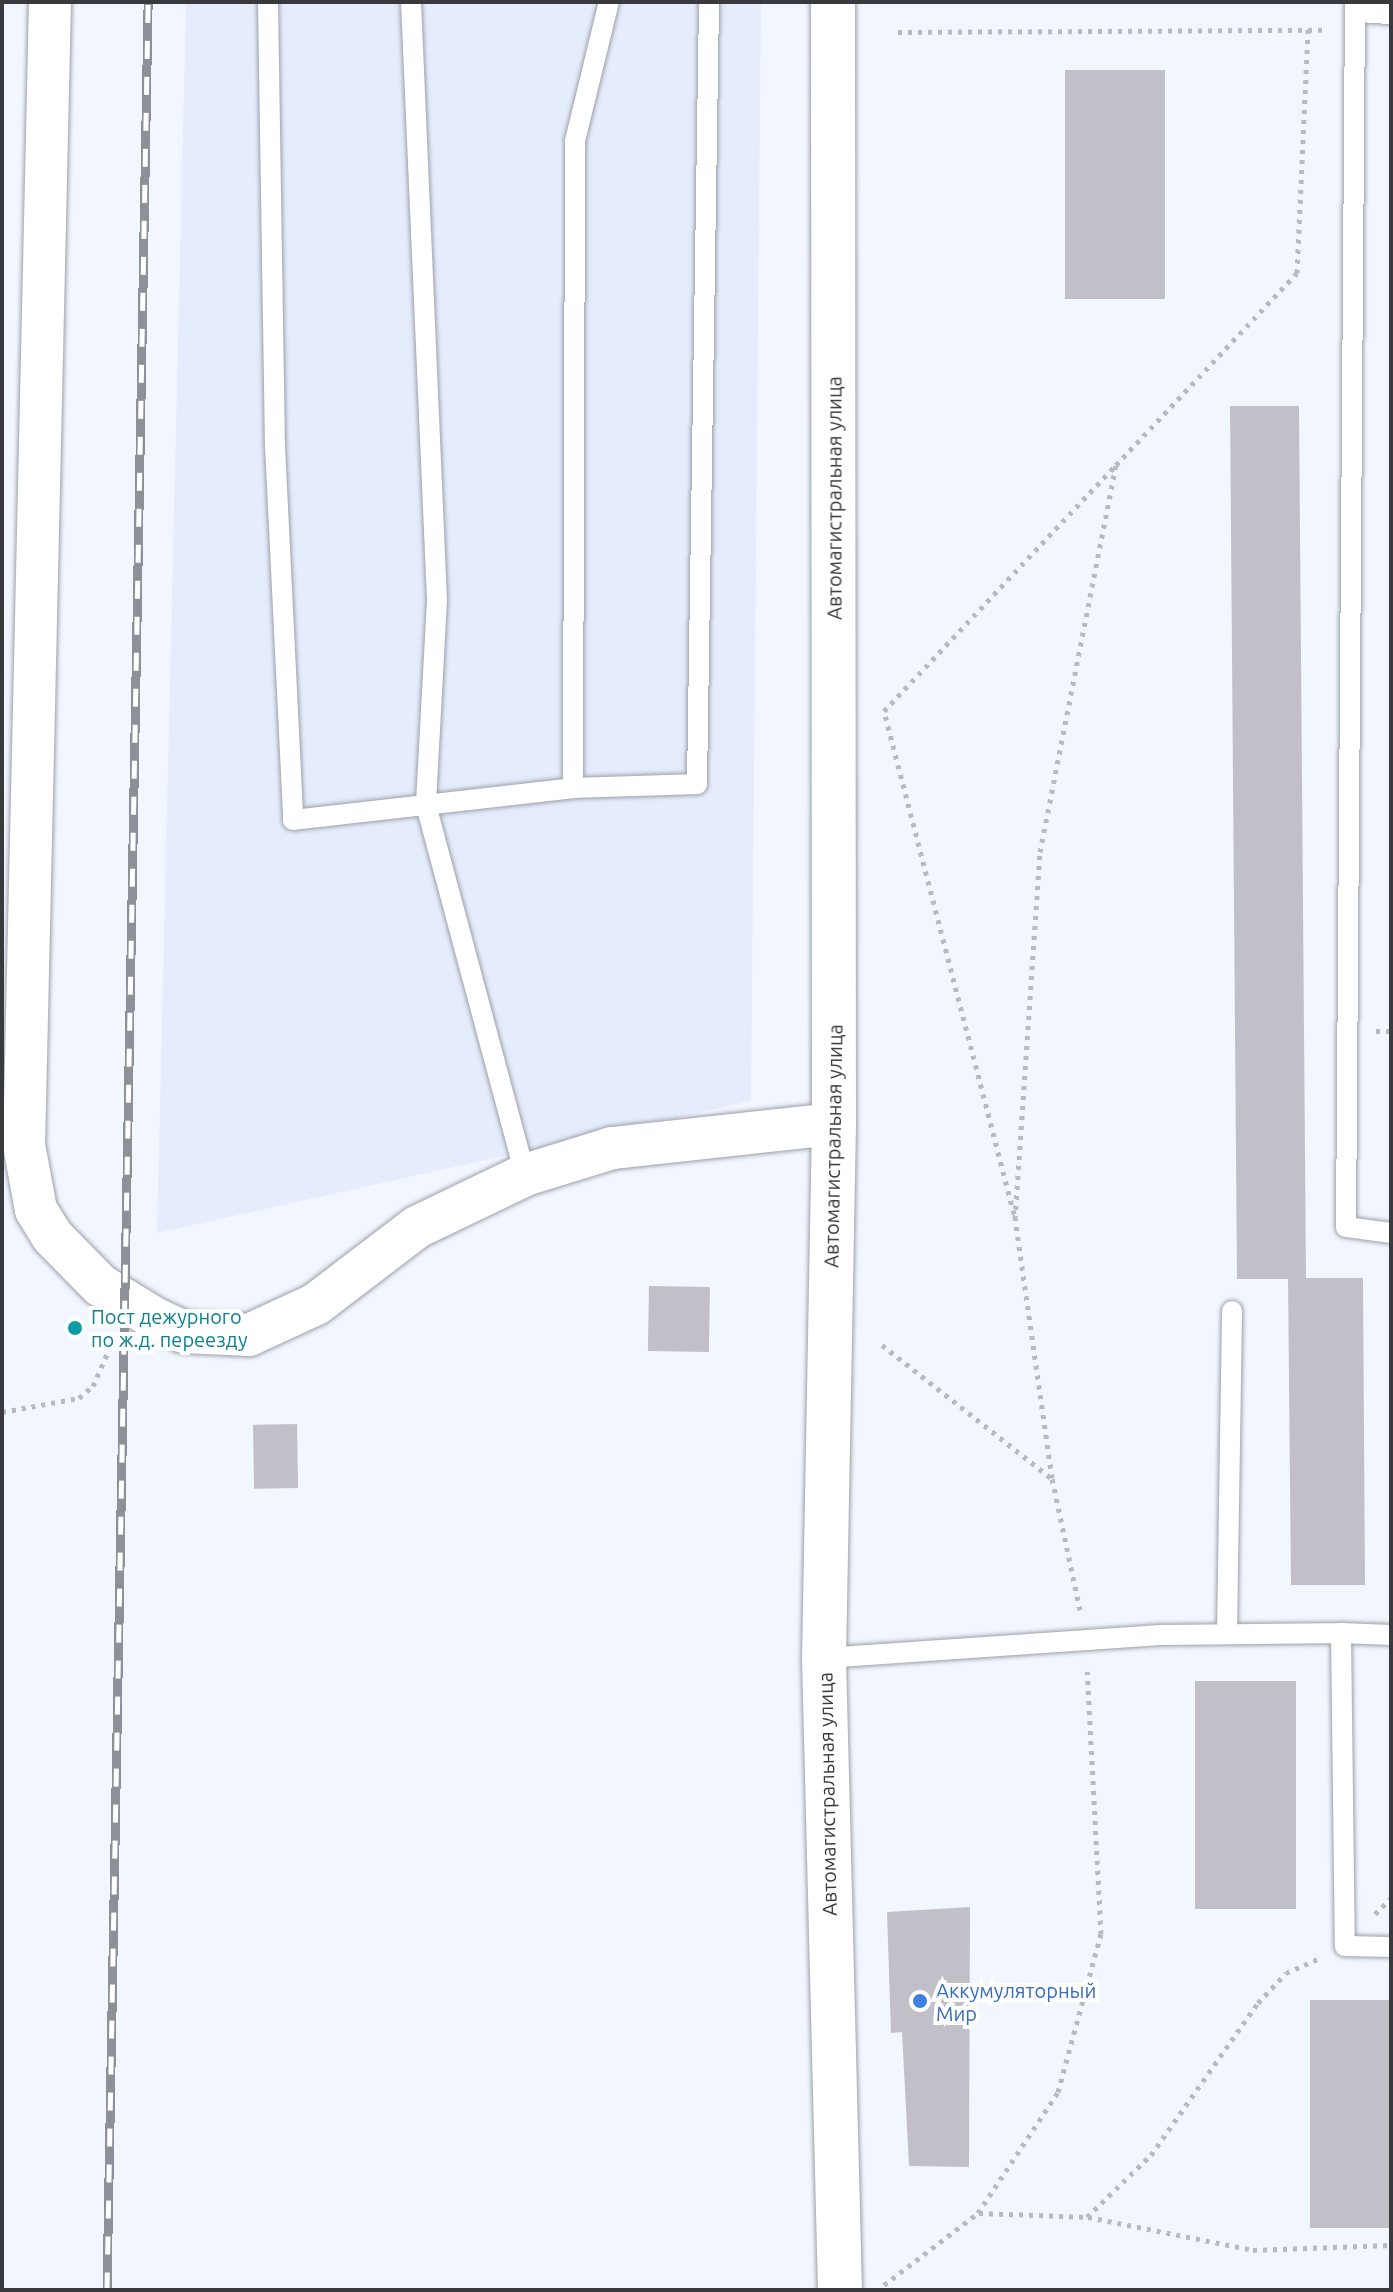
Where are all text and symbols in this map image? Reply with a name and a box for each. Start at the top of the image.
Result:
street label: Автомагистральная улица [822,376,846,620]
street label: Автомагистральная улица [819,1024,847,1268]
place label: Пост дежурного по ж.д. переезду [91,1304,248,1351]
marker: Пост дежурного по ж.д. переезду [66,1319,84,1337]
street label: Автомагистральная улица [813,1672,841,1916]
place label: Аккумуляторный Мир [936,1978,1096,2025]
marker: Аккумуляторный Мир [911,1992,929,2010]

